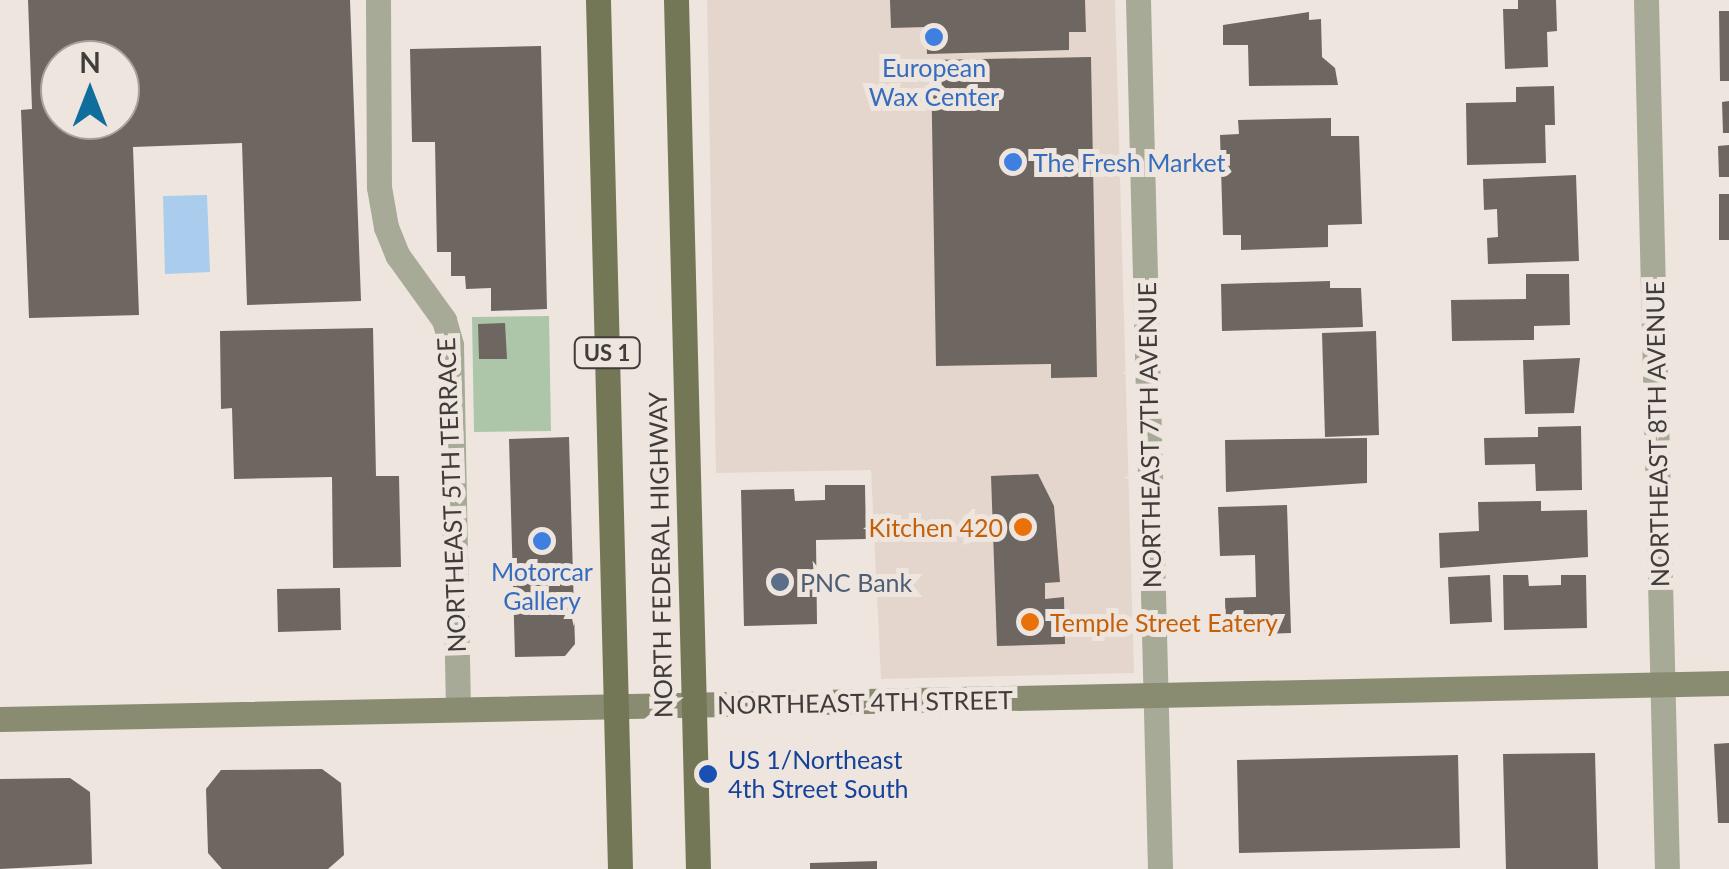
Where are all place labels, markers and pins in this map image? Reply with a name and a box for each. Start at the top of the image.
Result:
marker: European Wax Center [923,26,945,48]
place label: European Wax Center [869,53,999,112]
place label: The Fresh Market [1033,147,1226,177]
marker: The Fresh Market [1002,151,1024,173]
place label: Kitchen 420 [869,512,1003,542]
marker: Kitchen 420 [1012,516,1034,538]
marker: Motorcar Gallery [531,530,553,552]
place label: Motorcar Gallery [491,557,593,616]
place label: PNC Bank [800,567,912,597]
marker: PNC Bank [769,571,791,593]
place label: Temple Street Eatery [1050,607,1278,637]
marker: Temple Street Eatery [1019,611,1041,633]
place label: US 1/Northeast 4th Street South [728,745,909,804]
marker: US 1/Northeast 4th Street South [697,763,719,785]

